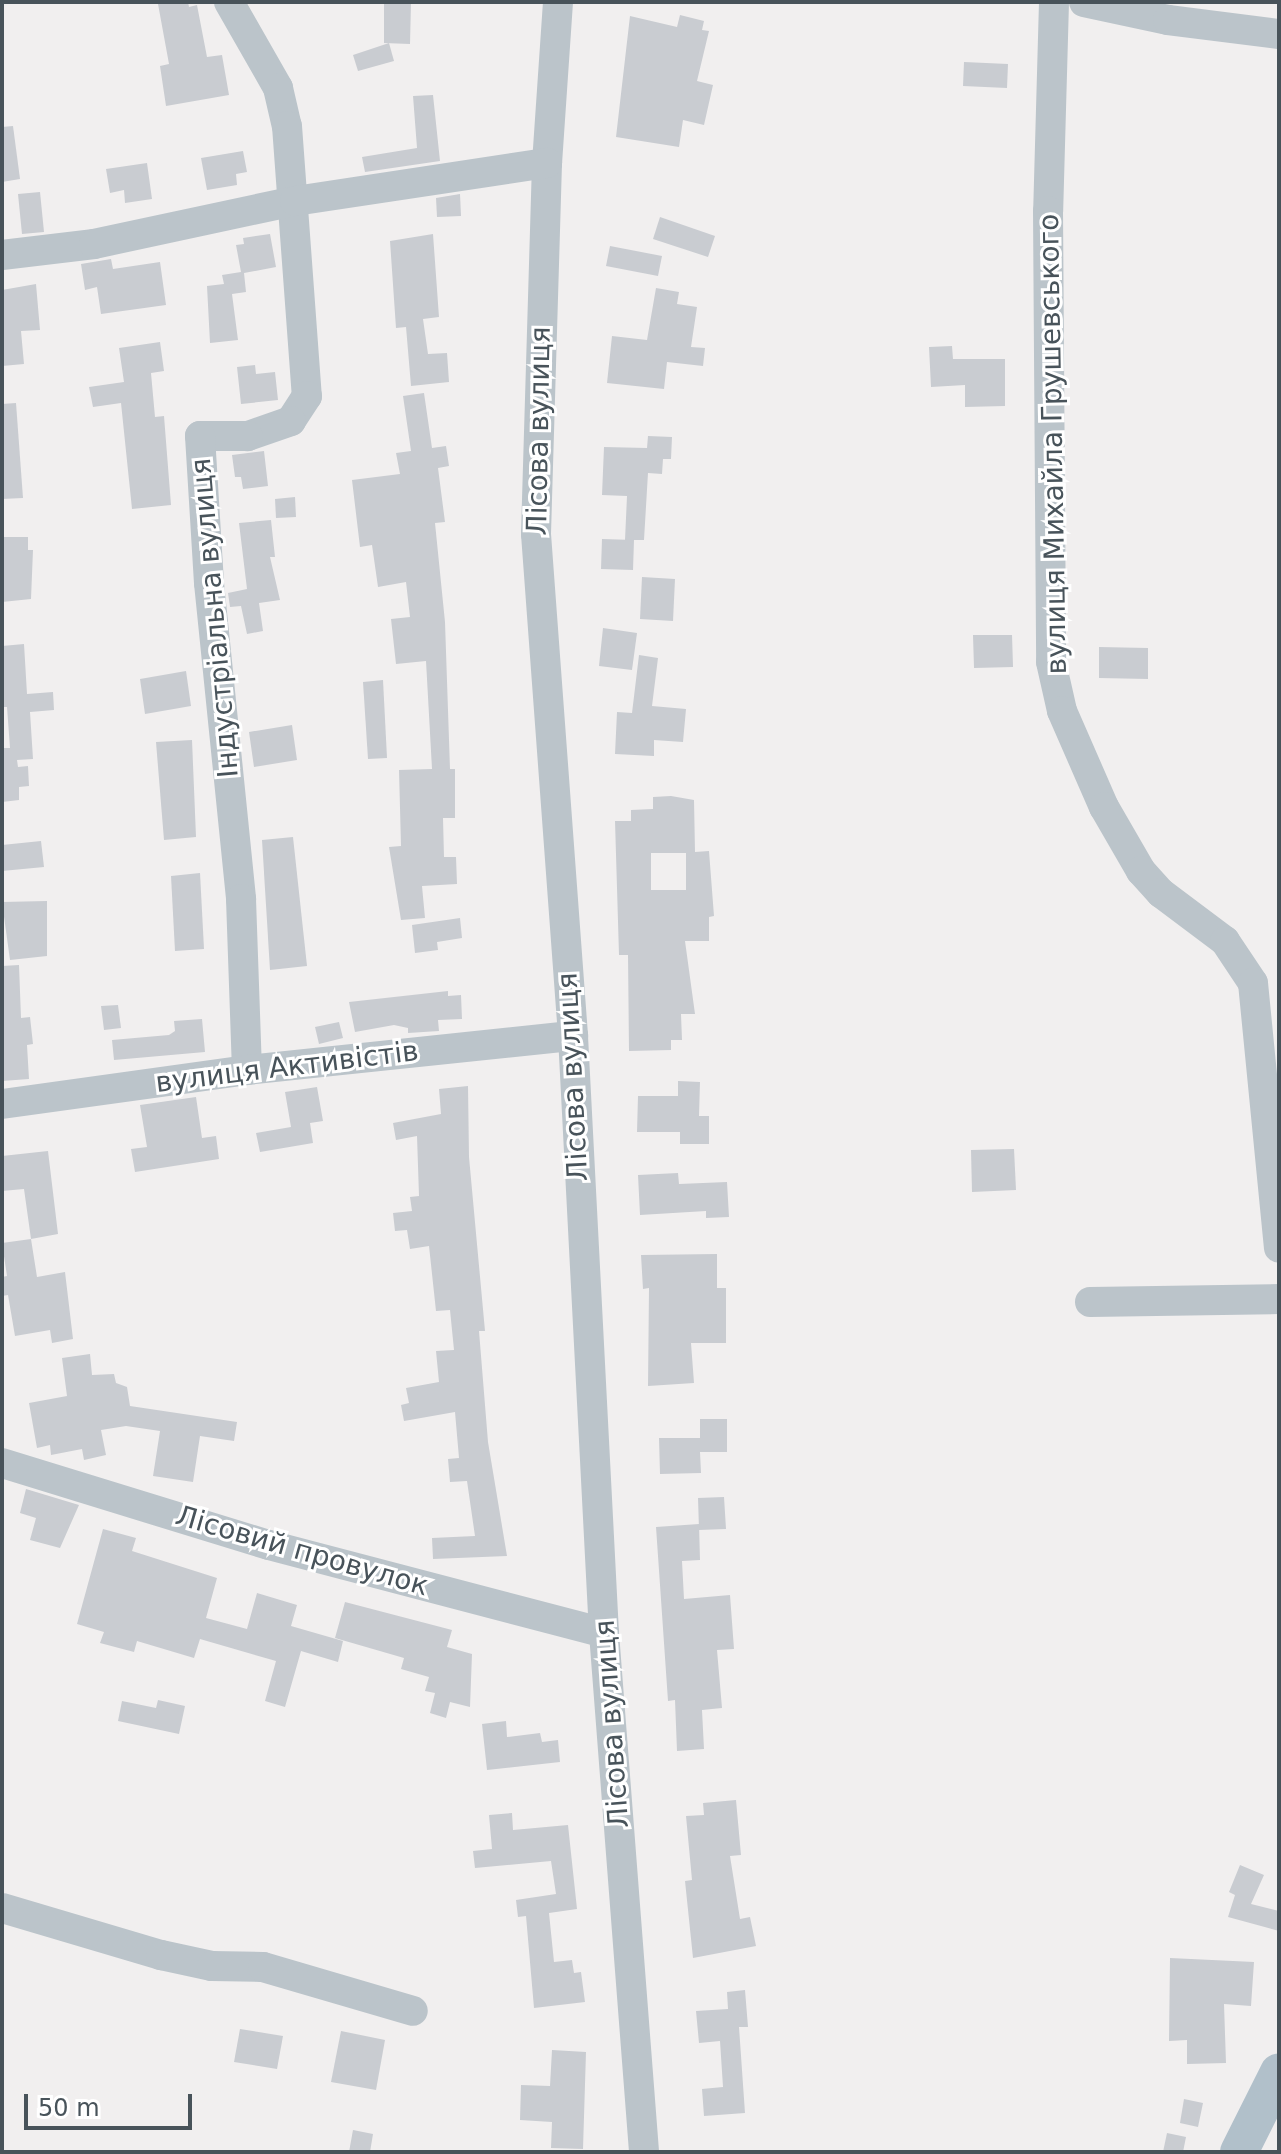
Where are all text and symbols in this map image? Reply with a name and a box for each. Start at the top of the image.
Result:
street label: вулиця Михайла Грушевського [1032,213,1074,675]
street label: Лісова вулиця [520,326,558,536]
street label: Індустріальна вулиця [184,457,246,779]
street label: Лісова вулиця [551,972,595,1182]
street label: вулиця Активістів [154,1034,420,1100]
street label: Лісовий провулок [172,1499,432,1603]
street label: Лісова вулиця [588,1619,636,1829]
scale bar [28,2078,196,2128]
text: 50 m [38,2094,100,2122]

